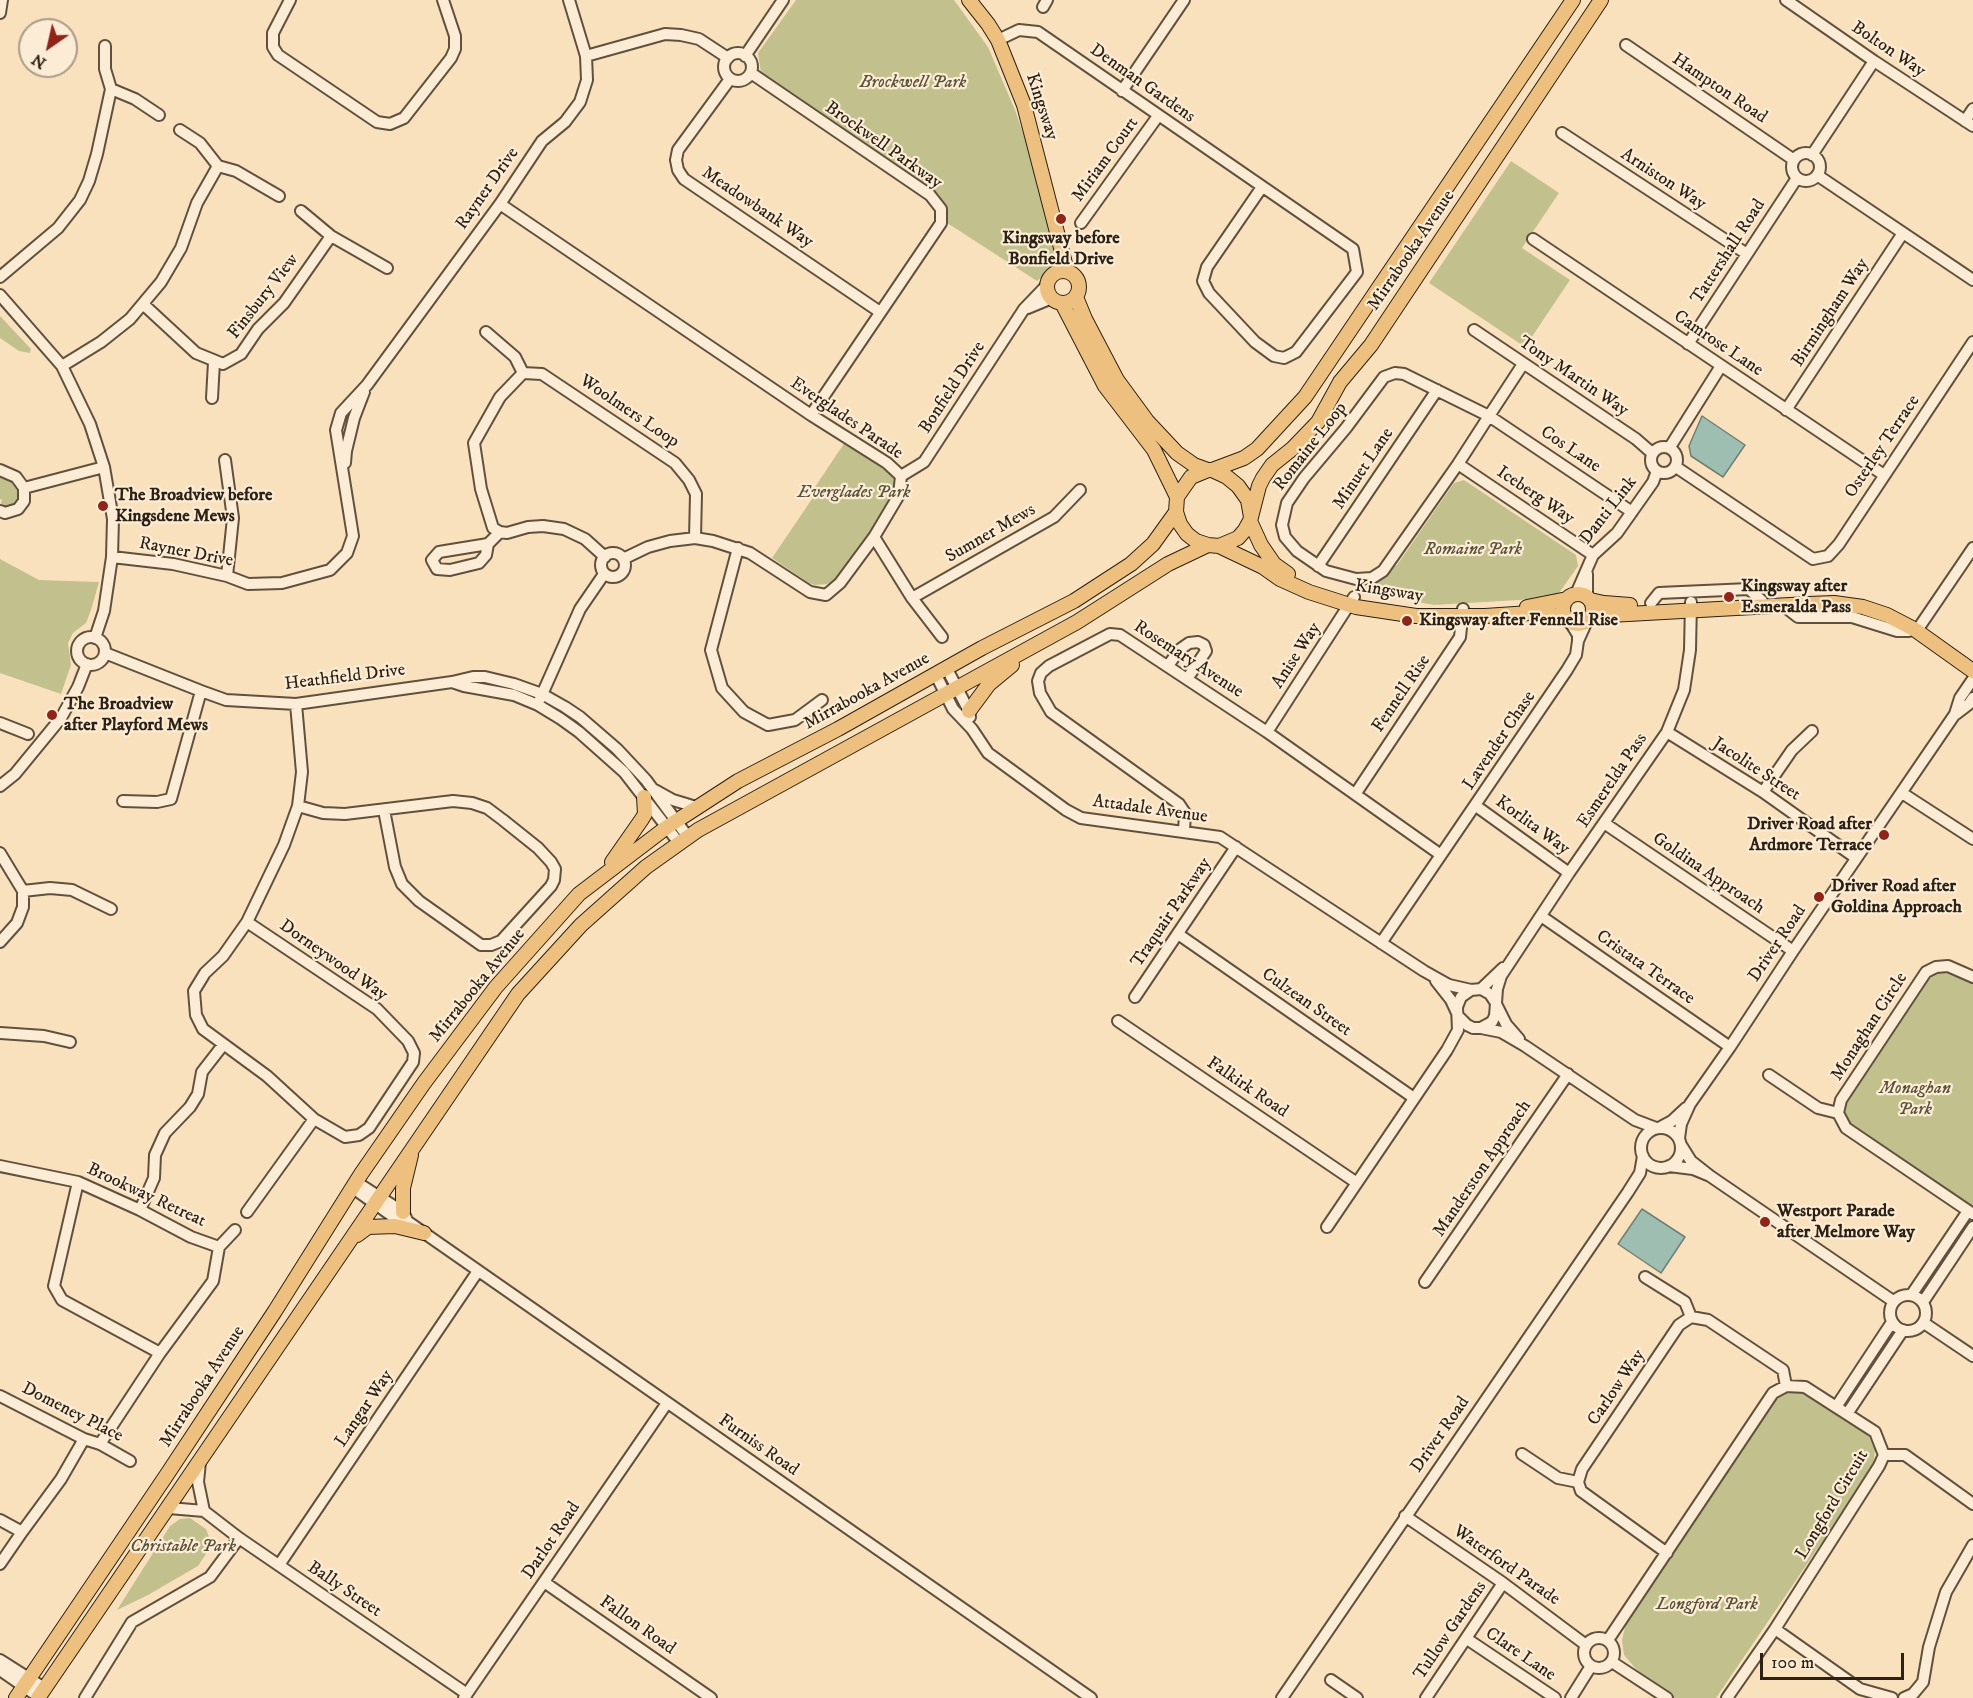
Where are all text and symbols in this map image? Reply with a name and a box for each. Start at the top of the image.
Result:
street label: Bolton Way [1847,17,1929,83]
north arrow [18,18,78,78]
street label: Denman Gardens [1085,40,1199,128]
text: N [28,49,50,73]
street label: Hampton Road [1667,49,1771,129]
street label: Kingsway [1020,71,1062,143]
park label: Brockwell Park [860,72,966,94]
street label: Brockwell Parkway [820,98,946,194]
street label: Miriam Court [1068,113,1144,207]
street label: Rayner Drive [452,144,524,234]
street label: Arniston Way [1616,144,1710,216]
street label: Meadowbank Way [697,163,817,253]
street label: Mirrabooka Avenue [1364,187,1460,315]
street label: Tattershall Road [1687,196,1771,308]
marker: Kingsway before Bonfield Drive [1054,212,1068,226]
place label: Kingsway before Bonfield Drive [1002,228,1120,270]
street label: Finsbury View [224,250,304,344]
street label: Birmingham Way [1788,255,1874,371]
street label: Camrose Lane [1669,306,1767,382]
street label: Tony Martin Way [1514,332,1632,422]
street label: Bonfield Drive [915,338,991,438]
street label: Woolmers Loop [575,371,683,453]
street label: Everglades Parade [785,373,907,465]
street label: Osterley Terrace [1841,392,1925,502]
street label: Romaine Loop [1270,398,1352,496]
street label: Cos Lane [1536,422,1604,478]
street label: Minuet Lane [1329,424,1399,514]
street label: Iceberg Way [1492,462,1578,530]
street label: Danti Link [1576,473,1642,549]
park label: Everglades Park [798,482,910,504]
place label: The Broadview before Kingsdene Mews [115,485,272,528]
marker: The Broadview before Kingsdene Mews [96,499,110,513]
street label: Sumner Mews [942,500,1040,568]
street label: Rayner Drive [137,533,235,573]
park label: Romaine Park [1424,539,1522,561]
street label: Kingsway [1353,576,1425,608]
place label: Kingsway after Esmeralda Pass [1741,576,1851,618]
marker: Kingsway after Esmeralda Pass [1722,590,1736,604]
place label: Kingsway after Fennell Rise [1419,610,1618,632]
marker: Kingsway after Fennell Rise [1400,614,1414,628]
street label: Rosemary Avenue [1129,617,1247,703]
street label: Anise Way [1268,619,1326,693]
street label: Mirrabooka Avenue [800,649,934,735]
street label: Fennell Rise [1368,651,1436,737]
street label: Heathfield Drive [284,660,406,696]
street label: Lavender Chase [1459,687,1541,795]
place label: The Broadview after Playford Mews [64,694,208,736]
marker: The Broadview after Playford Mews [45,708,59,722]
street label: Esmerelda Pass [1573,729,1653,833]
street label: Jacolite Street [1708,734,1804,806]
street label: Attadale Avenue [1091,791,1209,829]
street label: Korlita Way [1491,792,1573,860]
place label: Driver Road after Ardmore Terrace [1747,814,1872,856]
street label: Goldina Approach [1648,828,1768,920]
marker: Driver Road after Ardmore Terrace [1877,828,1891,842]
street label: Traquair Parkway [1127,854,1217,972]
place label: Driver Road after Goldina Approach [1831,876,1962,918]
marker: Driver Road after Goldina Approach [1812,890,1826,904]
street label: Driver Road [1744,902,1812,986]
street label: Dorneywood Way [275,916,391,1006]
street label: Mirrabooka Avenue [425,925,531,1047]
street label: Cristata Terrace [1592,926,1698,1010]
street label: Culzean Street [1257,964,1355,1042]
street label: Monaghan Circle [1827,969,1913,1085]
street label: Falkirk Road [1202,1053,1292,1123]
park label: Monaghan Park [1879,1078,1951,1120]
street label: Manderston Approach [1429,1097,1537,1241]
street label: Brookway Retreat [83,1159,209,1233]
place label: Westport Parade after Melmore Way [1777,1201,1915,1244]
marker: Westport Parade after Melmore Way [1758,1215,1772,1229]
street label: Mirrabooka Avenue [156,1322,250,1452]
street label: Carlow Way [1584,1346,1650,1430]
street label: Langar Way [331,1366,399,1452]
street label: Domeney Place [18,1378,126,1448]
street label: Driver Road [1407,1393,1475,1477]
street label: Furniss Road [714,1410,802,1482]
street label: Longford Circuit [1792,1446,1874,1564]
street label: Darlot Road [518,1498,586,1584]
street label: Waterford Parade [1448,1521,1564,1611]
park label: Christable Park [130,1536,236,1558]
street label: Bally Street [303,1557,385,1623]
street label: Tullow Gardens [1410,1577,1492,1685]
street label: Fallon Road [595,1592,679,1660]
park label: Longford Park [1656,1594,1758,1616]
street label: Clare Lane [1481,1624,1559,1686]
scale bar [1763,1641,1907,1679]
text: 100 m [1771,1652,1814,1674]

